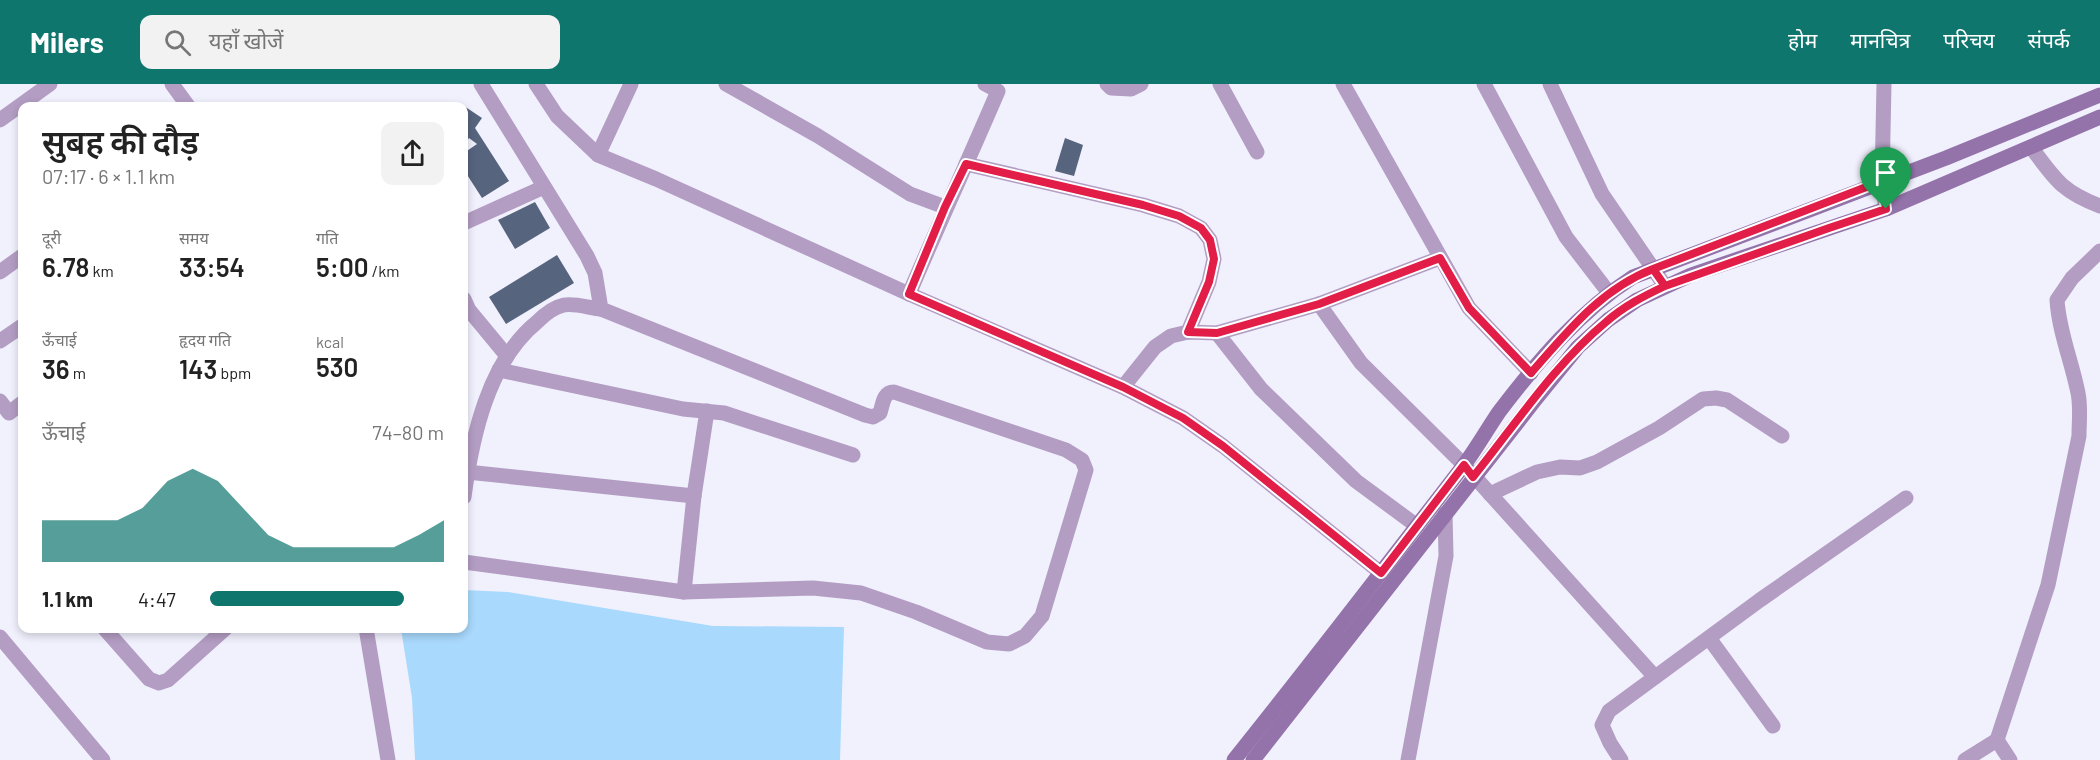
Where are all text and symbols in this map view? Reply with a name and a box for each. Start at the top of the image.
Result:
search box [140,15,560,69]
text: Milers [30,25,104,59]
icon: search [161,26,194,59]
text: यहाँ खोजें [209,27,283,53]
text: होम [1788,27,1817,52]
text: मानचित्र [1850,27,1910,52]
text: परिचय [1943,27,1995,52]
text: संपर्क [2028,27,2070,52]
text: सुबह की दौड़ [42,121,199,161]
button: share [381,122,444,185]
pin [1860,147,1911,209]
icon: arrive [1869,156,1902,189]
text: 07:17 · 6 × 1.1 km [42,164,175,188]
text: दूरी [42,228,61,247]
text: समय [179,228,209,247]
text: गति [316,228,338,247]
text: 6.78 [42,251,89,282]
text: 33:54 [179,251,245,282]
text: 5:00 [316,251,369,282]
text: km [89,261,114,280]
text: /km [369,261,399,280]
text: ऊँचाई [42,330,77,349]
text: हृदय गति [179,330,231,349]
text: kcal [316,332,344,351]
text: 530 [316,351,358,382]
text: 36 [42,353,70,384]
text: 143 [179,353,217,384]
text: m [70,363,86,382]
text: bpm [217,363,251,382]
text: ऊँचाई [42,420,85,444]
text: 74–80 m [372,420,444,444]
text: 1.1 km [42,587,93,611]
text: 4:47 [138,587,176,611]

